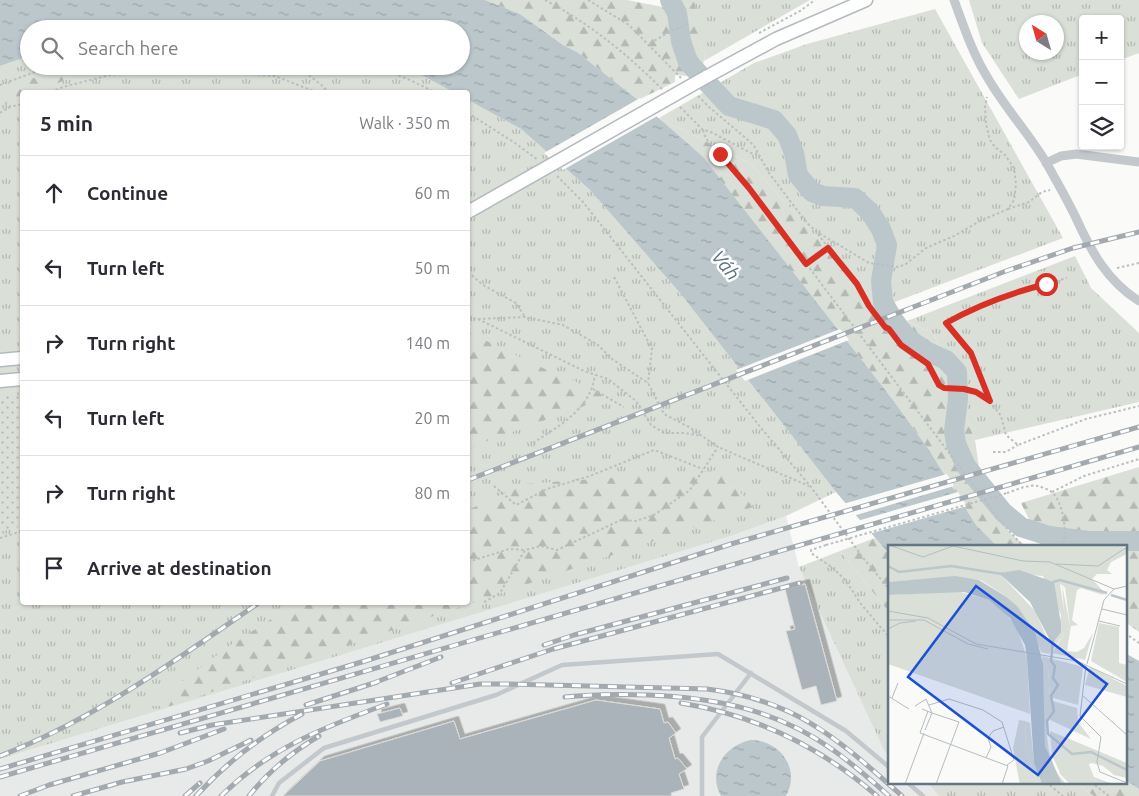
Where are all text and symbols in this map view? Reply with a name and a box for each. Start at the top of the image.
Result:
north arrow [1019,15,1064,60]
map controls [1079,15,1124,150]
button: + [1079,15,1124,60]
search box [20,20,470,75]
icon: search [38,34,66,62]
text: Search here [78,37,178,59]
button: − [1079,60,1124,105]
button: layers [1079,105,1124,150]
text: 5 min [40,111,93,135]
text: Walk · 350 m [359,114,450,132]
route end [709,143,732,166]
icon: ahead [40,179,68,207]
text: Continue [87,182,168,204]
text: 60 m [414,184,450,202]
water label: Váh [707,246,745,284]
icon: left [40,254,68,282]
text: Turn left [87,257,165,279]
text: 50 m [414,259,450,277]
route start [1035,273,1058,296]
icon: right [40,329,68,357]
text: Turn right [87,332,175,354]
text: 140 m [405,334,450,352]
icon: left [40,404,68,432]
text: Turn left [87,407,165,429]
text: 20 m [414,409,450,427]
icon: right [40,479,68,507]
text: Turn right [87,482,175,504]
text: 80 m [414,484,450,502]
inset map [888,545,1126,784]
icon: arrive [40,554,68,582]
text: Arrive at destination [87,557,272,579]

